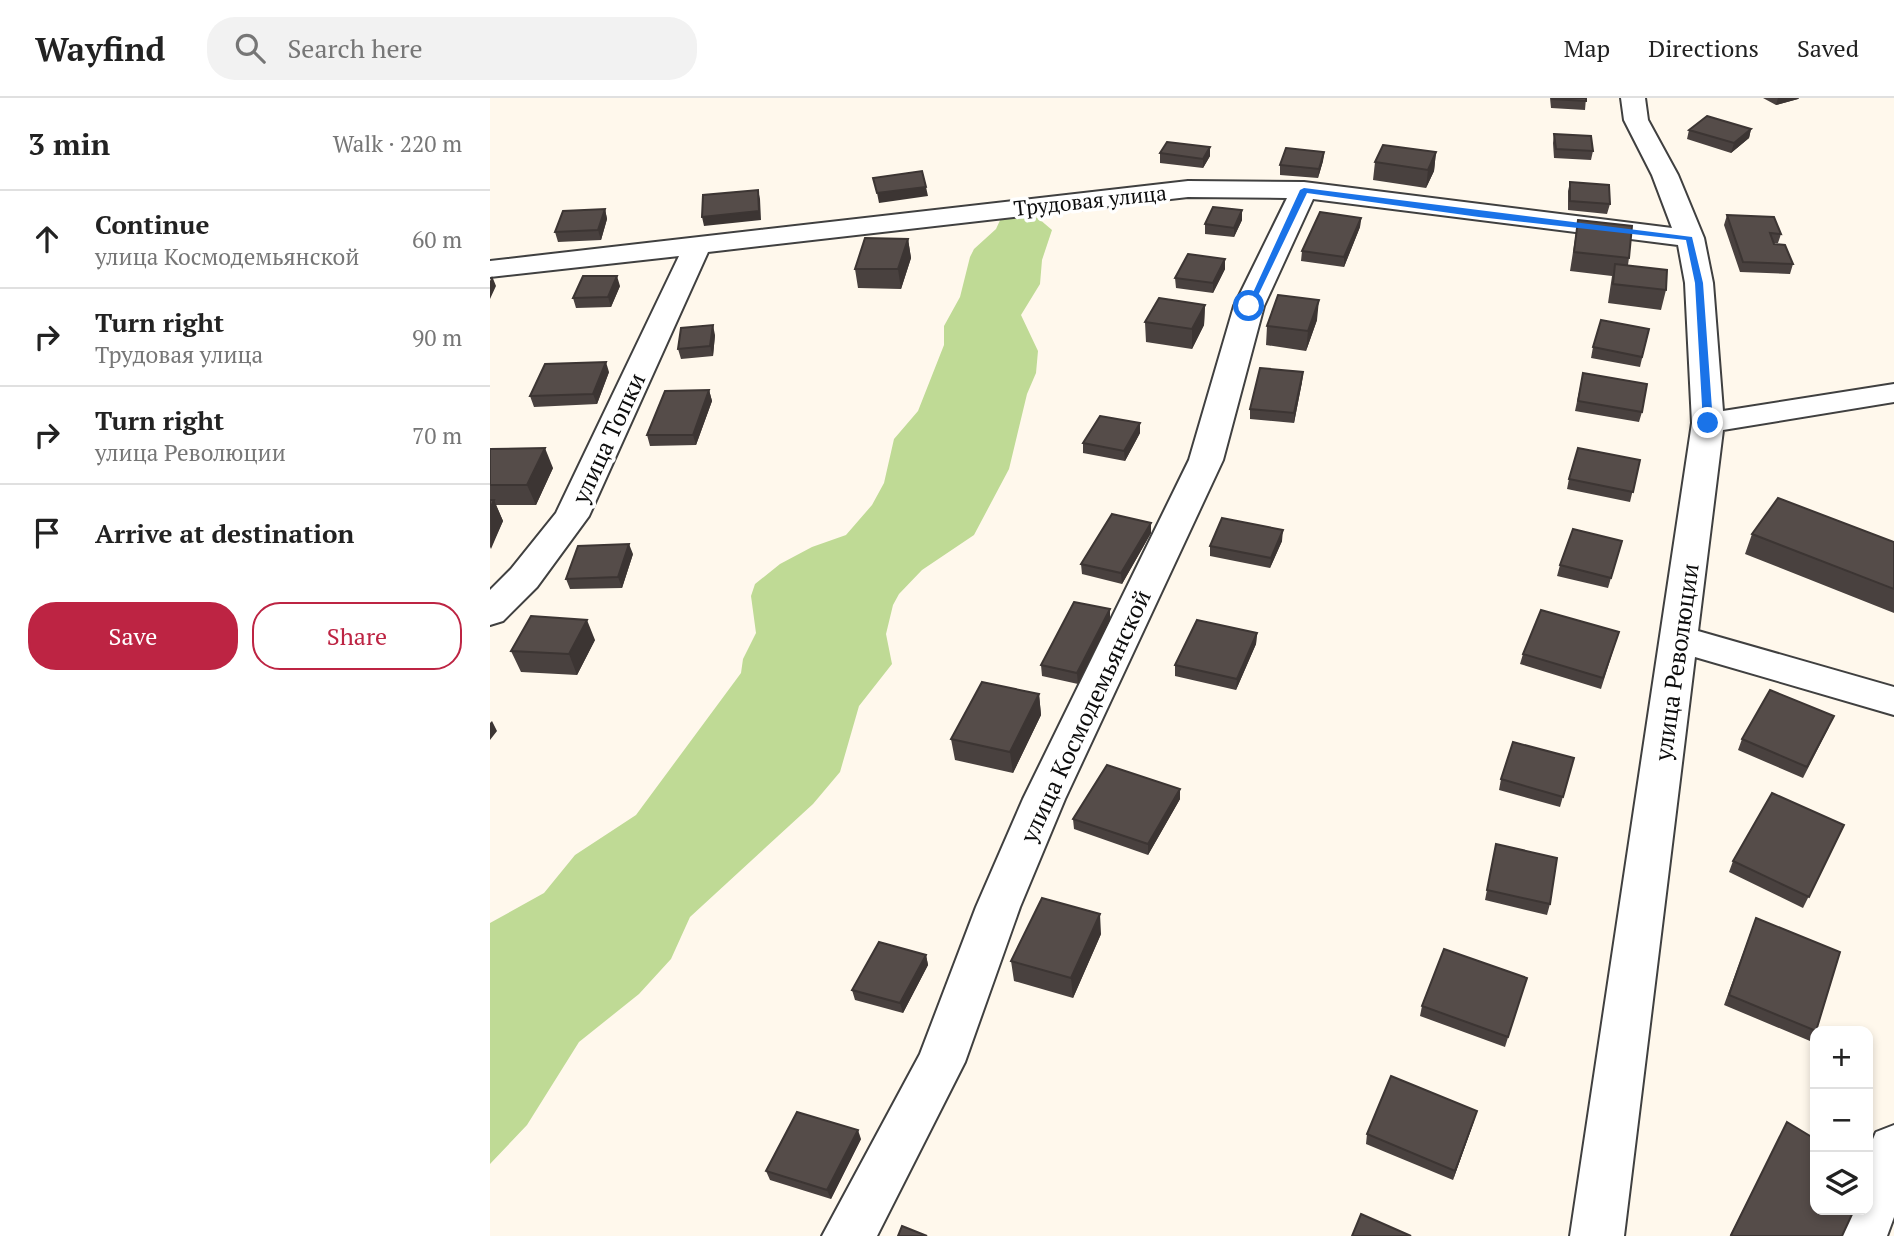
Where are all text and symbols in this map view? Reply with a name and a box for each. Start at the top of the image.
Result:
search box [207,17,697,80]
text: Wayfind [35,27,165,70]
icon: search [231,29,269,67]
text: Search here [287,31,423,65]
text: Map [1564,32,1610,64]
text: Directions [1648,32,1759,64]
text: Saved [1797,32,1859,64]
text: 3 min [28,124,110,164]
text: Walk · 220 m [333,128,462,159]
street label: Трудовая улица [1012,178,1168,222]
text: Continue [95,207,209,241]
icon: ahead [28,220,66,258]
text: 60 m [412,224,462,255]
text: улица Космодемьянской [95,241,359,272]
route start [1233,290,1264,321]
text: Turn right [95,305,224,339]
icon: right [28,318,66,356]
text: 90 m [412,322,462,353]
text: Трудовая улица [95,339,263,370]
street label: улица Топки [563,367,652,510]
text: Turn right [95,403,224,437]
route end [1692,407,1723,438]
icon: right [28,416,66,454]
text: 70 m [412,420,462,451]
text: улица Революции [95,437,286,468]
icon: arrive [28,514,66,552]
text: Arrive at destination [95,516,354,550]
street label: улица Революции [1646,561,1706,764]
street label: улица Космодемьянской [1012,584,1158,849]
button: Save [28,602,238,670]
button: Share [252,602,462,670]
map controls [1810,1026,1873,1215]
button: + [1810,1026,1873,1089]
button: − [1810,1089,1873,1152]
button: layers [1810,1152,1873,1215]

